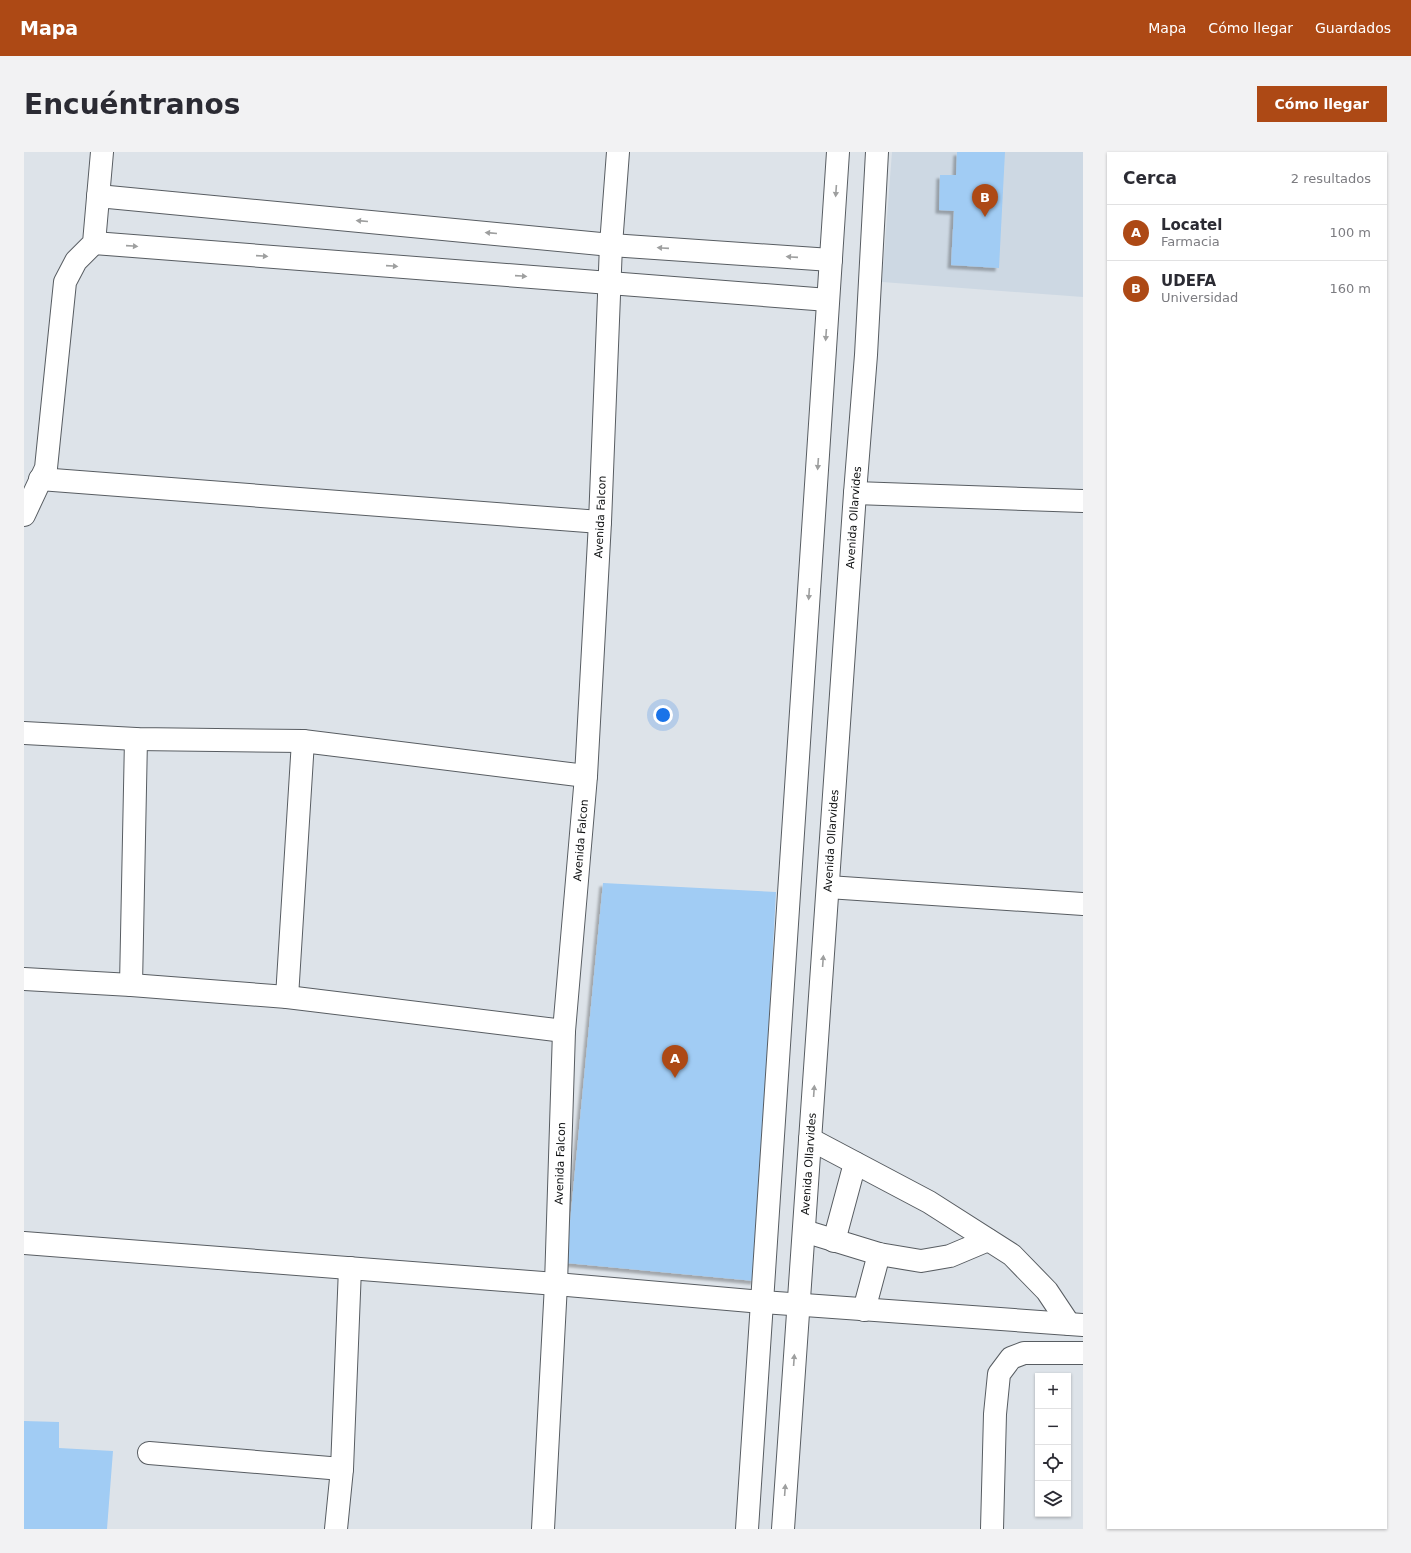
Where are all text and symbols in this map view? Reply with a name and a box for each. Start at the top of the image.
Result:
text: Mapa [20,17,78,39]
text: Mapa [1148,20,1186,36]
text: Cómo llegar [1208,20,1293,36]
text: Guardados [1315,20,1391,36]
button: Cómo llegar [1257,86,1387,122]
text: Encuéntranos [24,88,240,121]
text: Cerca [1123,168,1177,188]
text: 2 resultados [1291,171,1371,186]
pin: B [972,184,998,217]
one-way arrow [832,185,839,197]
text: Locatel [1161,216,1222,234]
one-way arrow [356,218,368,224]
text: A [1131,225,1141,240]
text: 100 m [1329,225,1371,240]
one-way arrow [485,230,497,237]
text: Farmacia [1161,234,1220,249]
one-way arrow [126,242,138,249]
one-way arrow [657,245,669,252]
one-way arrow [256,252,268,259]
one-way arrow [786,254,798,261]
one-way arrow [386,263,398,269]
text: UDEFA [1161,272,1216,290]
one-way arrow [515,273,527,280]
text: B [1131,281,1141,296]
text: 160 m [1329,281,1371,296]
text: Universidad [1161,290,1238,305]
one-way arrow [823,329,830,341]
one-way arrow [814,458,821,470]
street label: Avenida Ollarvides [844,466,864,569]
street label: Avenida Falcon [592,475,609,558]
one-way arrow [805,588,812,600]
your location [653,705,673,725]
street label: Avenida Ollarvides [821,789,841,892]
street label: Avenida Falcon [571,799,591,882]
one-way arrow [819,955,826,967]
pin: A [662,1045,688,1078]
one-way arrow [810,1085,817,1097]
street label: Avenida Ollarvides [799,1112,819,1216]
street label: Avenida Falcon [553,1122,568,1205]
one-way arrow [791,1354,798,1366]
map controls [1035,1373,1071,1517]
button: + [1035,1373,1071,1409]
button: − [1035,1409,1071,1445]
button: locate [1035,1445,1071,1481]
button: layers [1035,1481,1071,1517]
one-way arrow [782,1484,789,1496]

